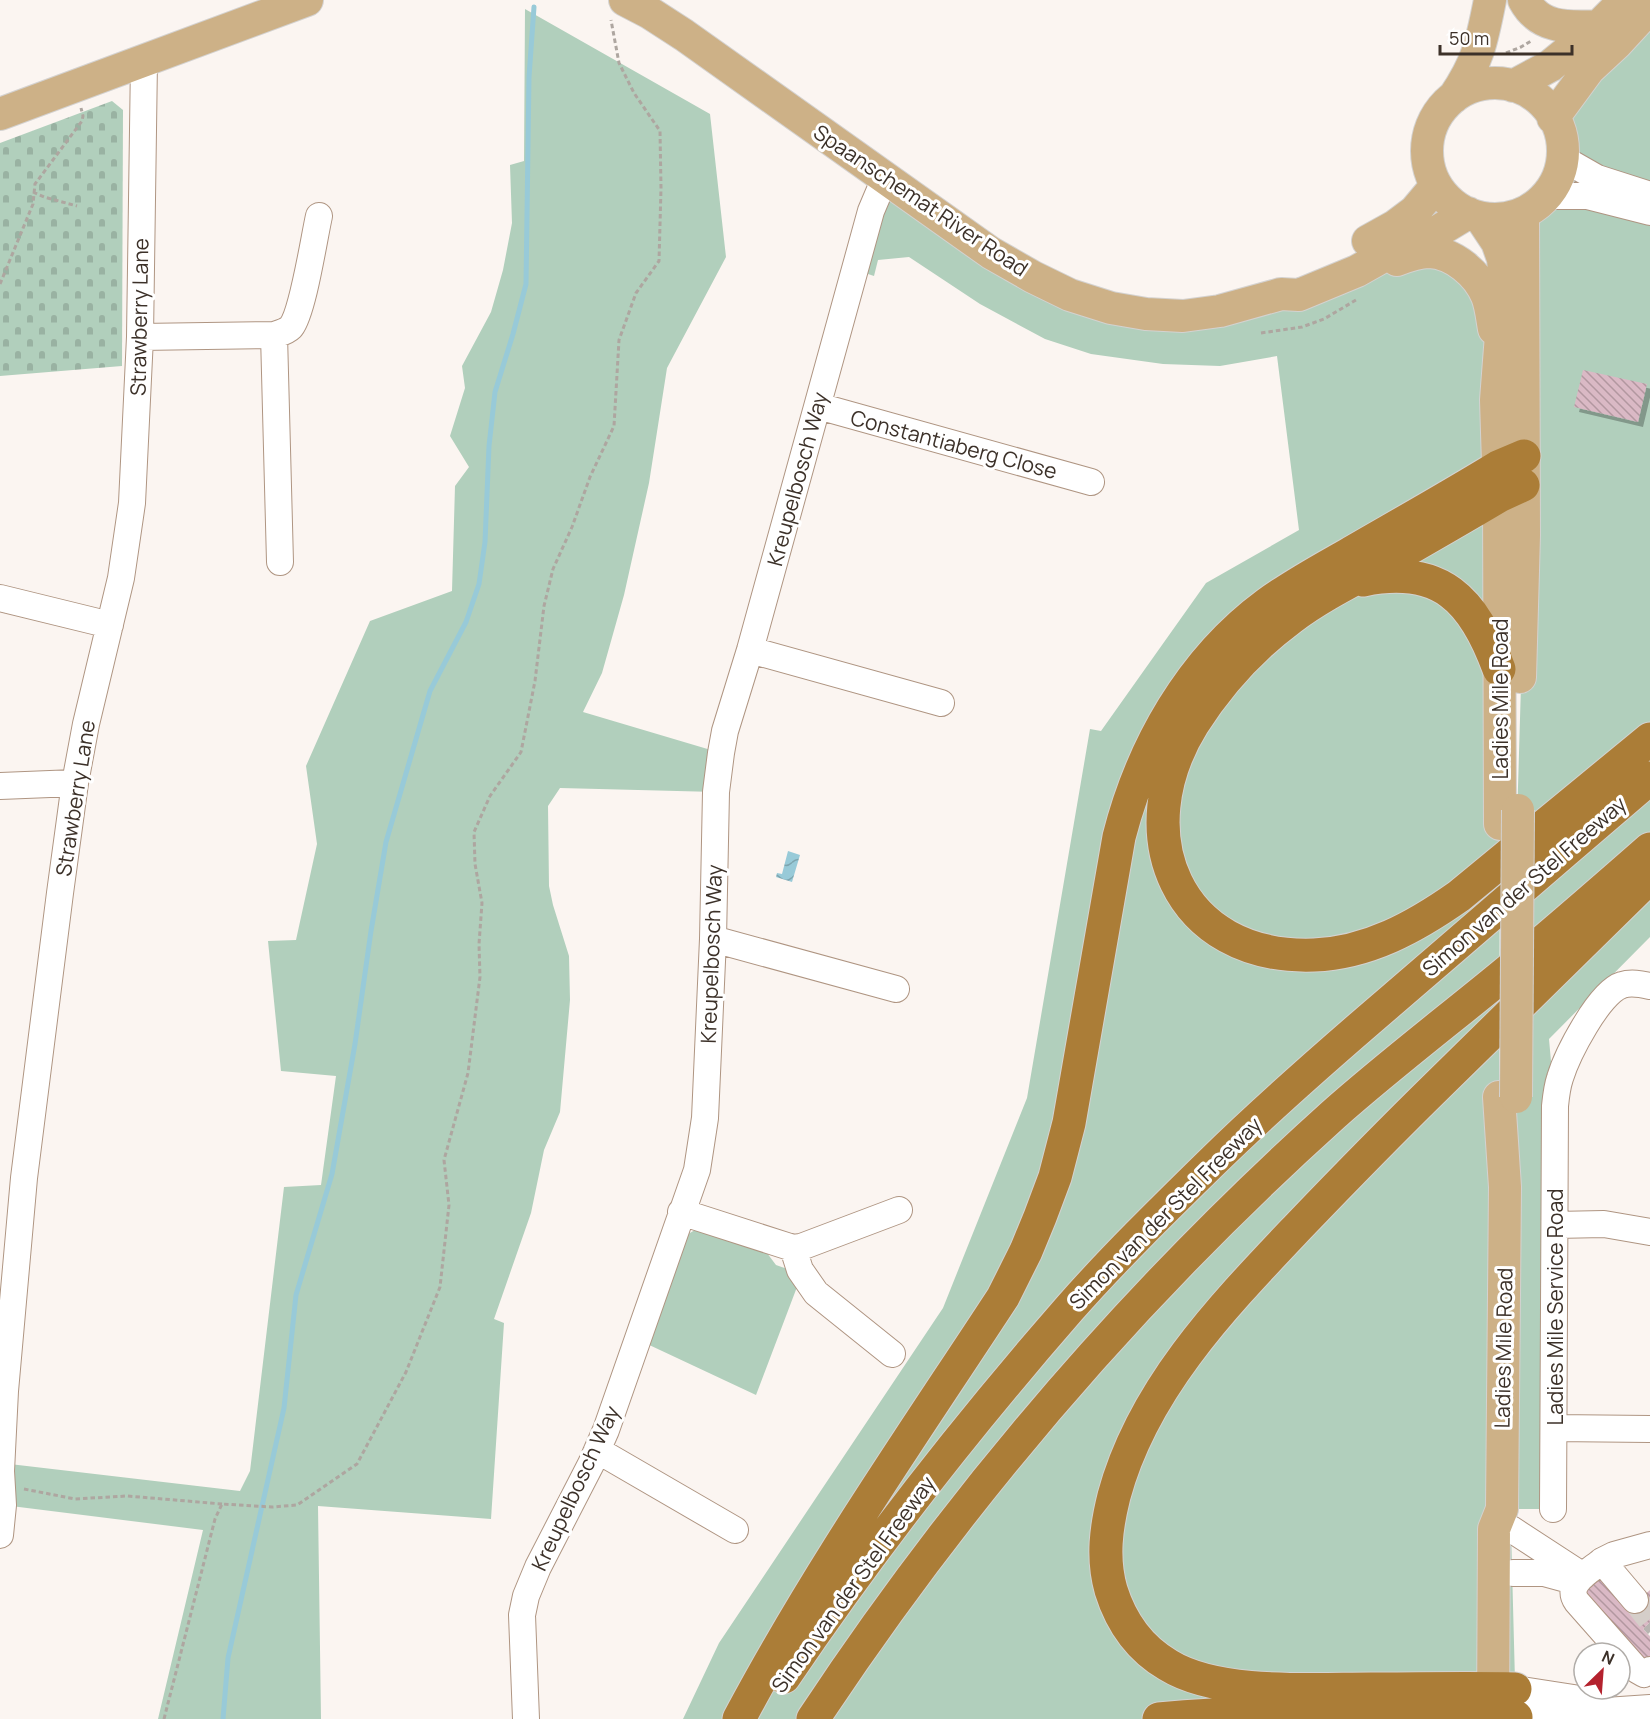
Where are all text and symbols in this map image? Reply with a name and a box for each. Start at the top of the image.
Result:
scale bar [1440,18,1572,56]
text: 50 m [1449,26,1489,50]
street label: Spaanschemat River Road [808,118,1034,282]
street label: Strawberry Lane [124,238,154,396]
street label: Kreupelbosch Way [760,389,834,569]
street label: Constantiaberg Close [848,403,1060,485]
street label: Ladies Mile Road [1486,619,1514,779]
street label: Strawberry Lane [49,718,101,878]
street label: Simon van der Stel Freeway [1416,790,1632,982]
street label: Kreupelbosch Way [694,864,728,1044]
street label: Simon van der Stel Freeway [1063,1111,1267,1315]
street label: Ladies Mile Service Road [1541,1188,1569,1426]
street label: Ladies Mile Road [1488,1267,1518,1429]
street label: Kreupelbosch Way [524,1401,626,1575]
street label: Simon van der Stel Freeway [765,1470,941,1698]
north arrow [1572,1641,1632,1701]
text: N [1598,1645,1618,1670]

